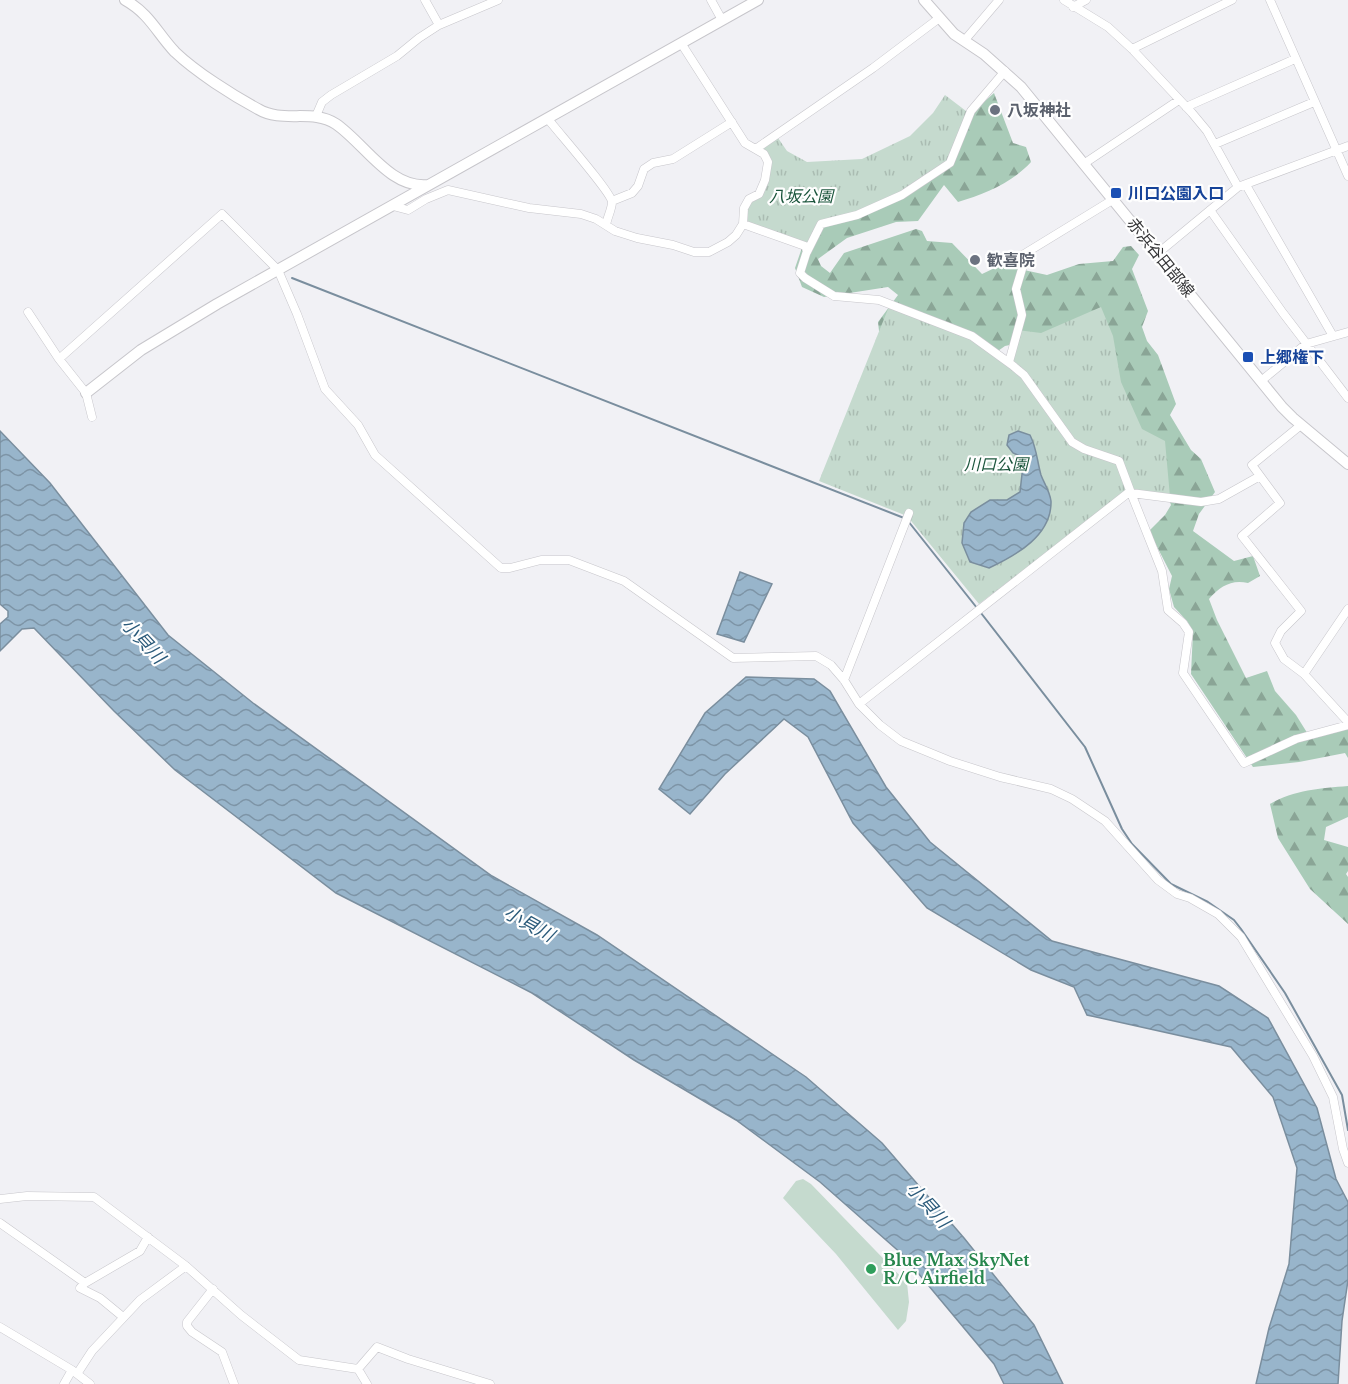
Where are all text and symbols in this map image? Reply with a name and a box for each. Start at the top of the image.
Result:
place label: 八坂神社 [1007,100,1071,120]
marker: 八坂神社 [988,103,1002,117]
place label: 川口公園入口 [1128,183,1224,203]
park label: 八坂公園 [769,186,835,206]
marker: 川口公園入口 [1109,186,1123,200]
street label: 赤浜谷田部線 [1123,213,1199,301]
place label: 歓喜院 [987,250,1035,270]
marker: 歓喜院 [968,253,982,267]
place label: 上郷権下 [1260,347,1324,367]
marker: 上郷権下 [1241,350,1255,364]
park label: 川口公園 [964,454,1030,474]
water label: 小貝川 [117,614,171,670]
water label: 小貝川 [500,901,560,948]
water label: 小貝川 [902,1178,956,1234]
place label: Blue Max SkyNet R/C Airfield [883,1250,1030,1288]
marker: Blue Max SkyNet R/C Airfield [864,1262,878,1276]

